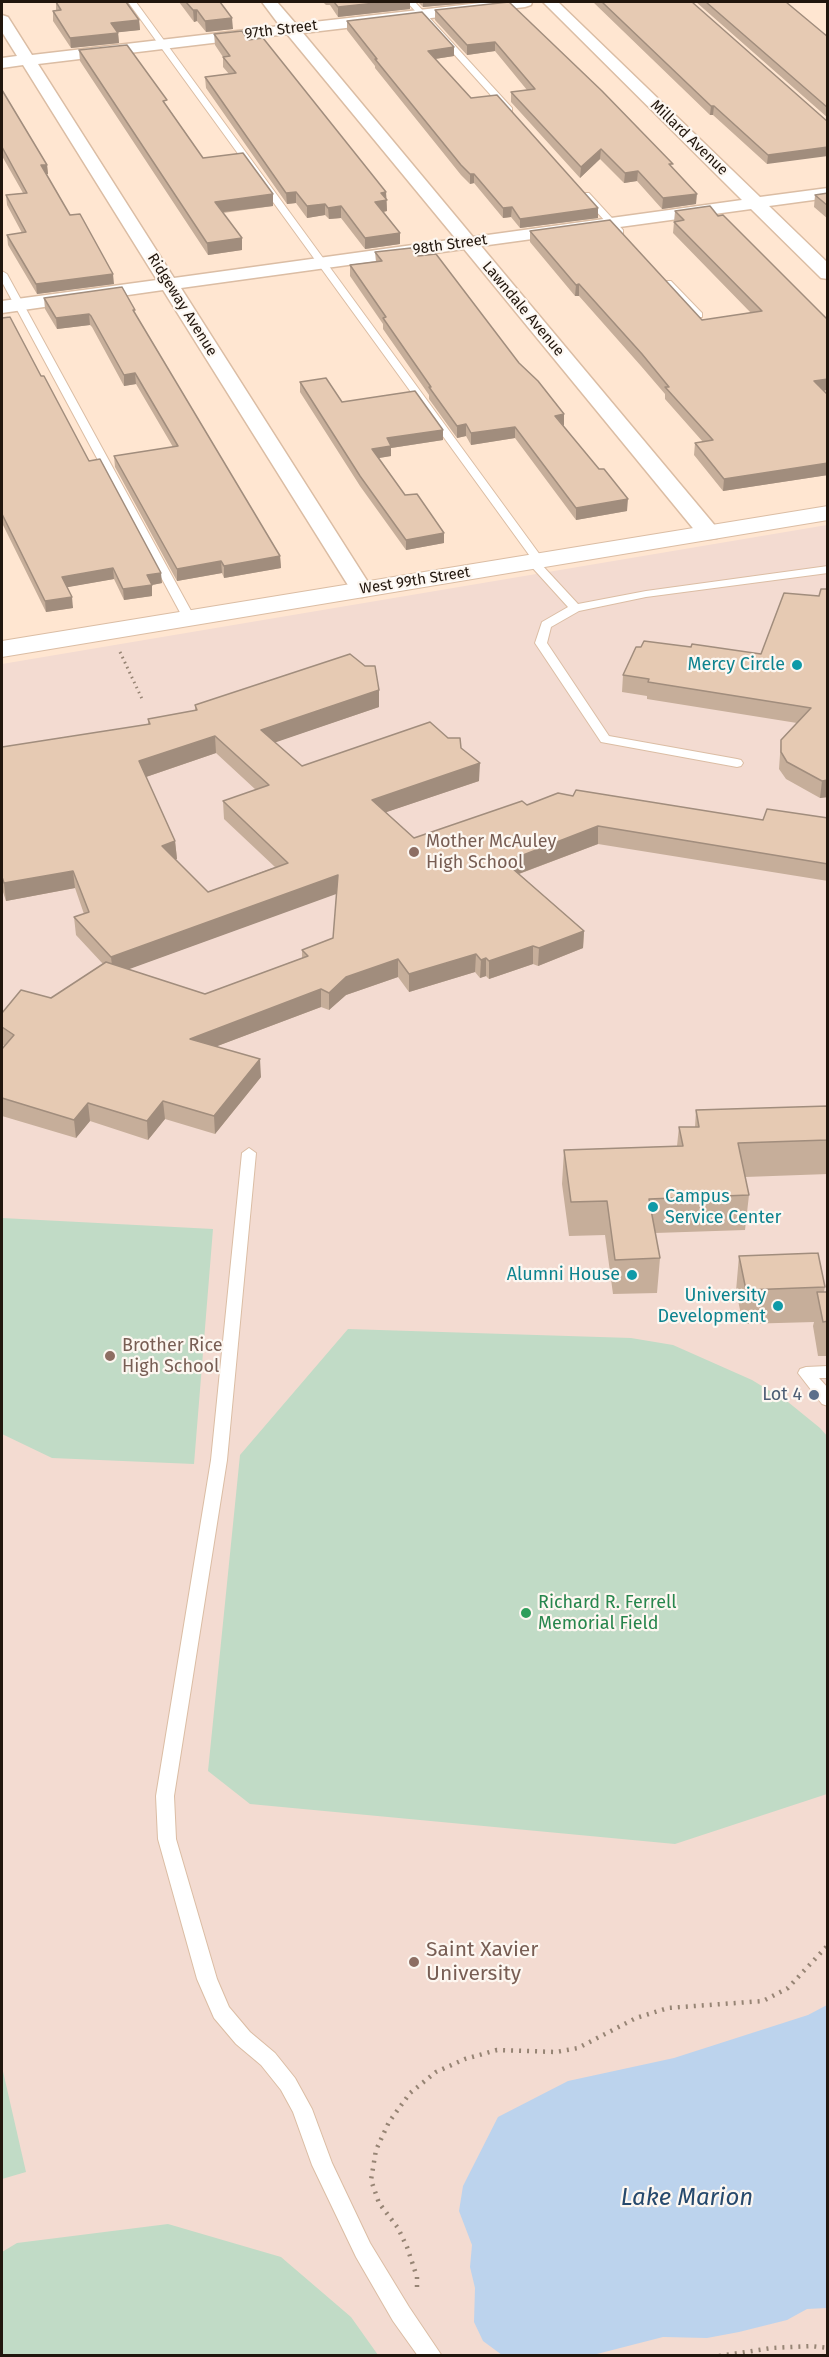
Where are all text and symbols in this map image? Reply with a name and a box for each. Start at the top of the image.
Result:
street label: 97th Street [244,17,318,43]
street label: Millard Avenue [646,96,732,180]
street label: 98th Street [412,231,488,259]
street label: Ridgeway Avenue [143,250,221,360]
street label: Lawndale Avenue [478,258,568,360]
street label: West 99th Street [359,563,471,599]
place label: Mercy Circle [687,654,785,676]
marker: Mercy Circle [790,658,804,672]
place label: Mother McAuley High School [426,831,556,874]
marker: Mother McAuley High School [407,845,421,859]
place label: Campus Service Center [665,1186,781,1228]
marker: Campus Service Center [646,1200,660,1214]
place label: Alumni House [507,1264,620,1286]
marker: Alumni House [625,1268,639,1282]
place label: University Development [657,1285,766,1328]
marker: University Development [771,1299,785,1313]
place label: Brother Rice High School [122,1335,222,1378]
marker: Brother Rice High School [103,1349,117,1363]
place label: Lot 4 [762,1384,802,1406]
marker: Lot 4 [807,1388,821,1402]
place label: Richard R. Ferrell Memorial Field [538,1592,677,1634]
marker: Richard R. Ferrell Memorial Field [519,1606,533,1620]
place label: Saint Xavier University [426,1937,538,1987]
marker: Saint Xavier University [407,1955,421,1969]
water label: Lake Marion [621,2184,753,2212]

